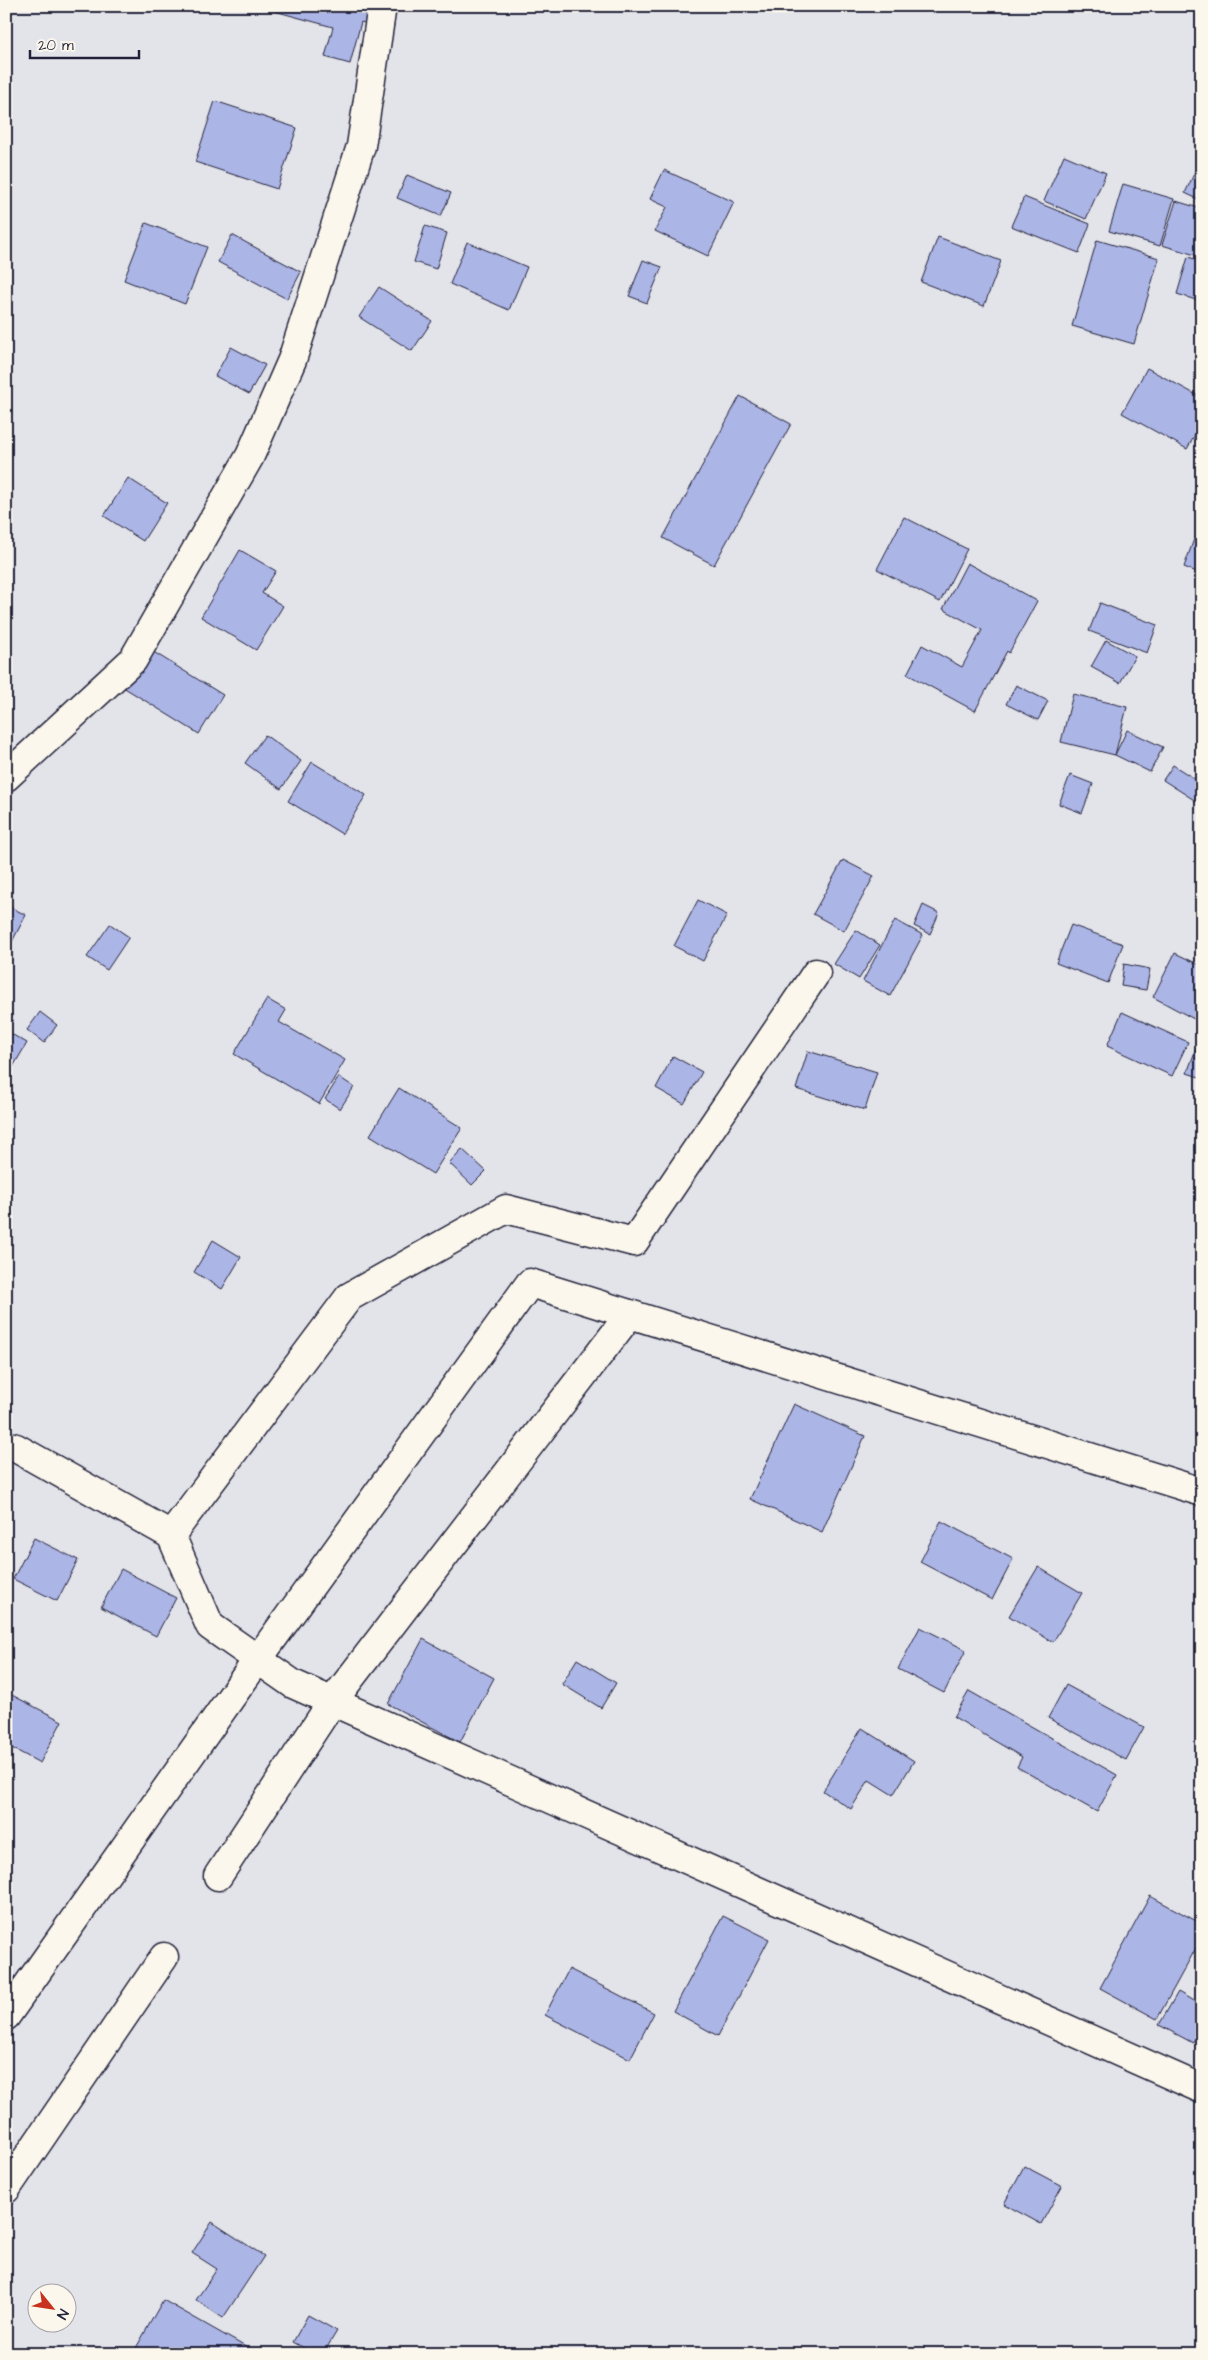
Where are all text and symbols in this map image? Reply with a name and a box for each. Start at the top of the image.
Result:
scale bar [30,28,139,60]
text: 20 m [38,35,74,56]
north arrow [28,2282,78,2332]
text: N [51,2305,73,2323]

